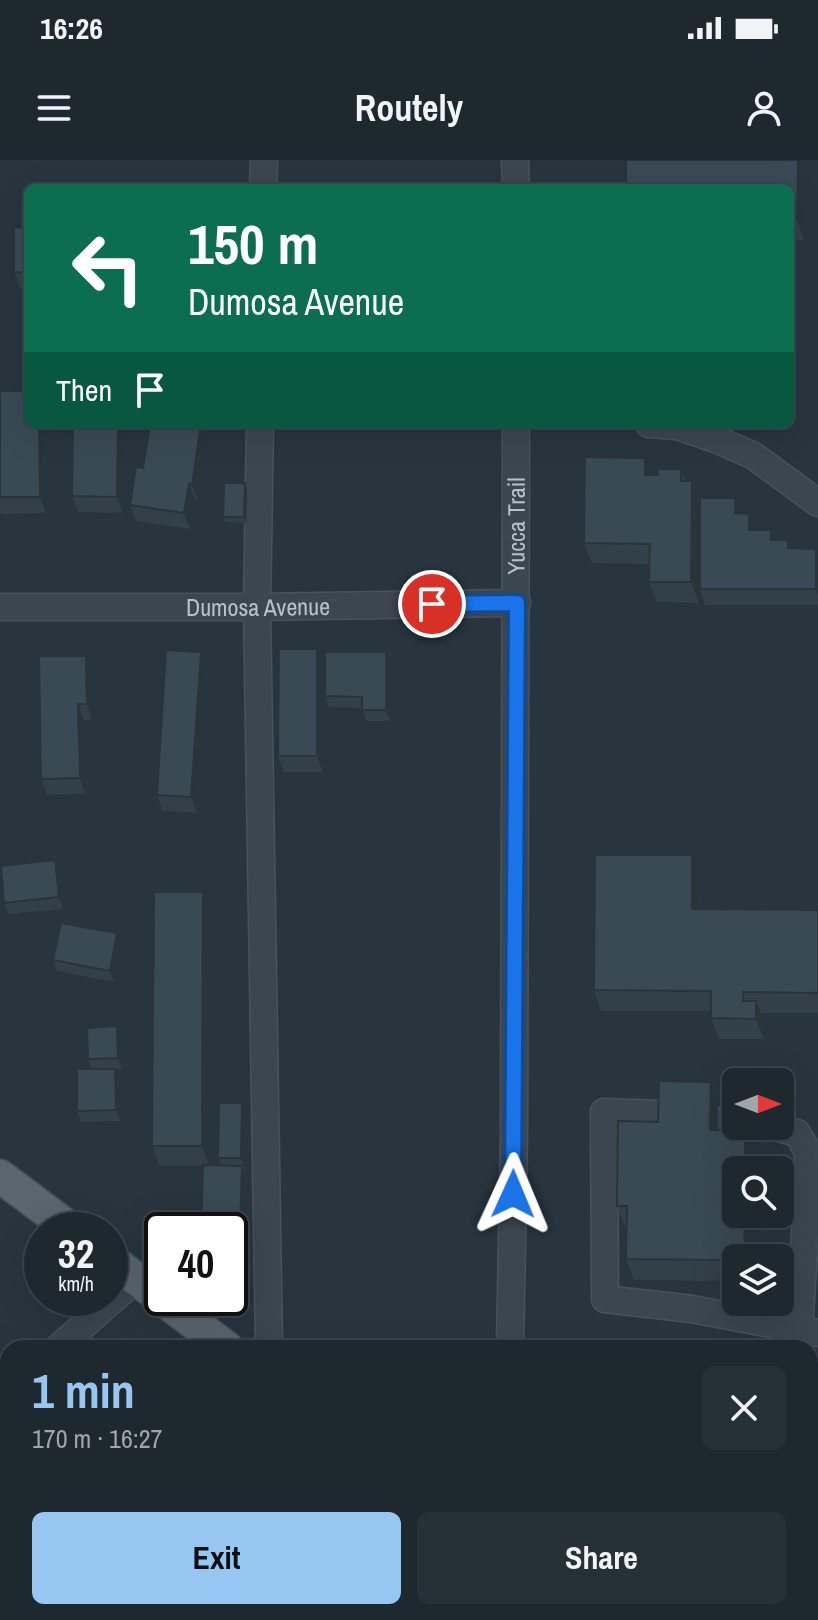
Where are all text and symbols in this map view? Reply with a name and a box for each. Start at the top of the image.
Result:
text: 16:26 [40,8,103,48]
text: Routely [355,84,463,132]
icon: menu [32,86,76,130]
icon: person [742,86,786,130]
text: 150 m [188,206,318,281]
icon: left [56,216,160,320]
text: Dumosa Avenue [188,278,404,326]
icon: arrive [128,368,172,412]
text: Then [56,370,112,410]
street label: Yucca Trail [500,477,532,575]
pin [398,570,466,638]
icon: arrive [410,582,454,626]
street label: Dumosa Avenue [186,590,330,623]
north arrow [722,1068,794,1140]
map controls [722,1068,794,1316]
position arrow [471,1152,555,1236]
button: search [722,1156,794,1228]
speed limit sign: 40 [144,1212,248,1316]
text: 32 [58,1227,94,1280]
button: layers [722,1244,794,1316]
text: km/h [58,1270,94,1297]
text: 1 min [32,1358,135,1423]
button: close [702,1366,786,1450]
text: 170 m · 16:27 [32,1421,162,1456]
button: Exit [32,1512,401,1604]
button: Share [417,1512,786,1604]

